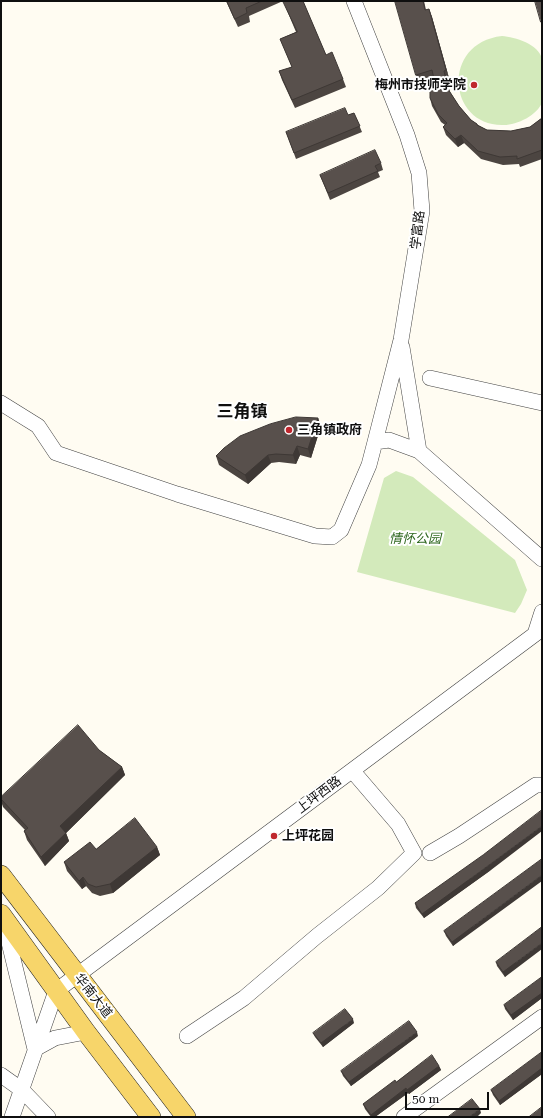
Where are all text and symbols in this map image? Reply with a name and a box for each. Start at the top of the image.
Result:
place label: 梅州市技师学院 [375,77,466,93]
marker: 梅州市技师学院 [469,80,479,90]
street label: 学富路 [408,210,428,250]
district label: 三角镇 [217,402,267,422]
place label: 三角镇政府 [297,422,362,438]
marker: 三角镇政府 [284,425,294,435]
park label: 情怀公园 [389,531,441,547]
street label: 上坪西路 [294,773,344,817]
place label: 上坪花园 [282,828,334,844]
marker: 上坪花园 [269,831,279,841]
street label: 华南大道 [71,971,115,1021]
scale bar [407,1084,491,1110]
text: 50 m [412,1092,439,1106]

